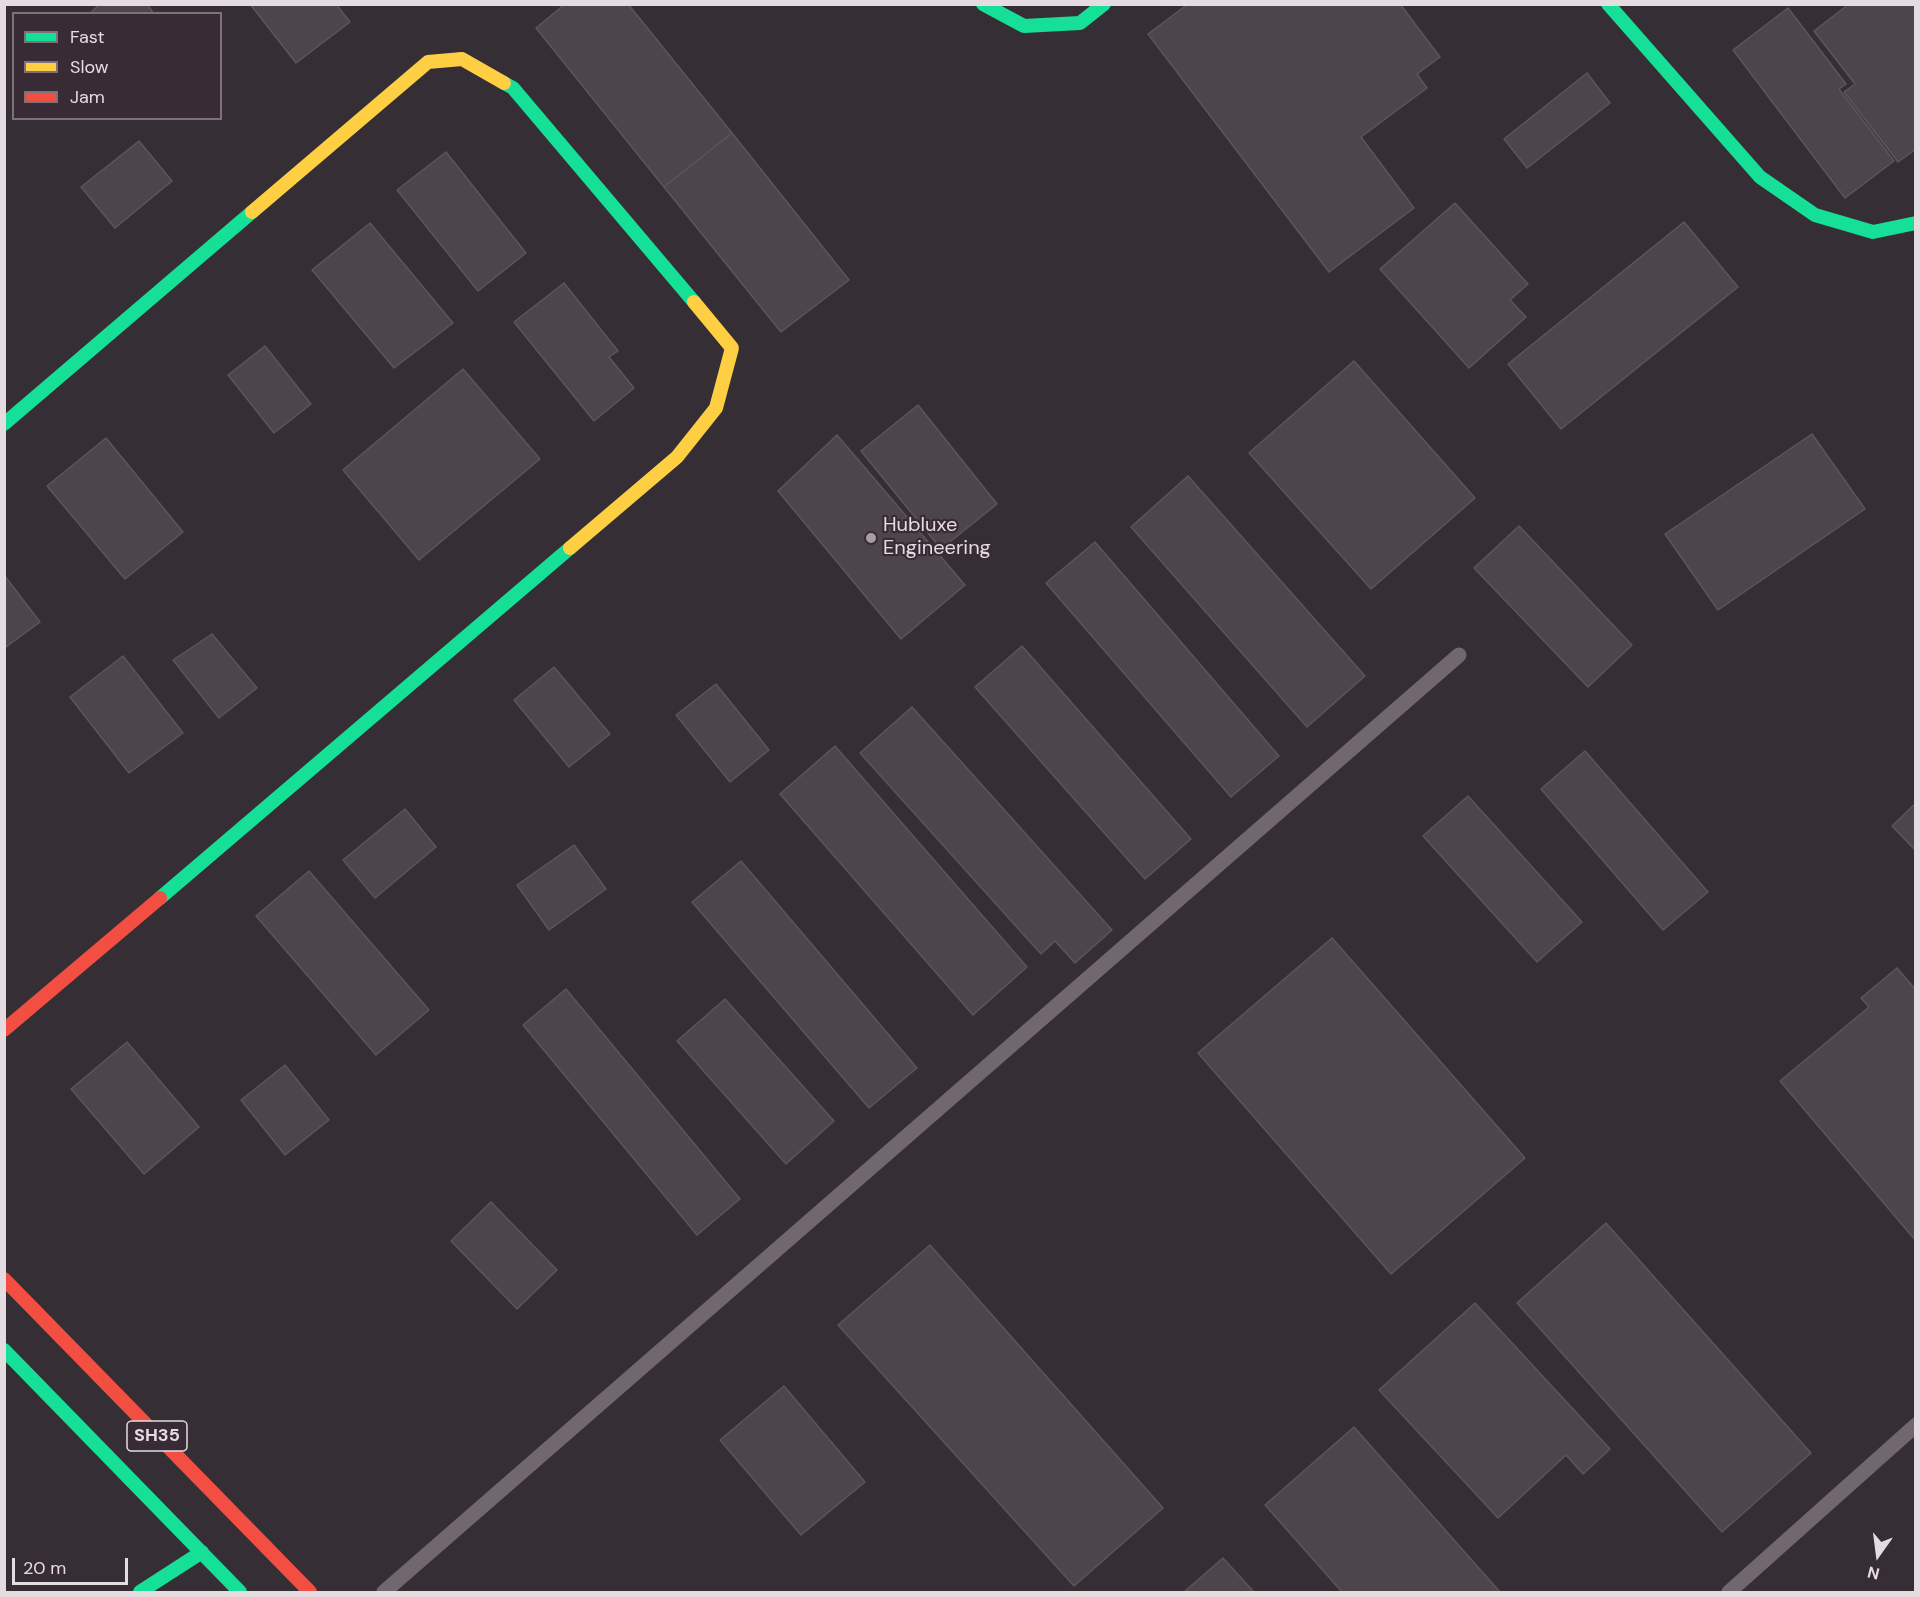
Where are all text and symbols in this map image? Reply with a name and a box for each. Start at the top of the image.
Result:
legend [12,12,222,120]
text: Fast [70,25,105,49]
text: Slow [70,55,109,79]
text: Jam [70,85,105,109]
place label: Hubluxe Engineering [883,514,991,561]
marker: Hubluxe Engineering [864,531,878,545]
road number: SH35 [127,1421,187,1451]
north arrow [1848,1525,1908,1585]
scale bar [15,1546,130,1584]
text: 20 m [23,1556,66,1580]
text: N [1865,1561,1882,1585]

